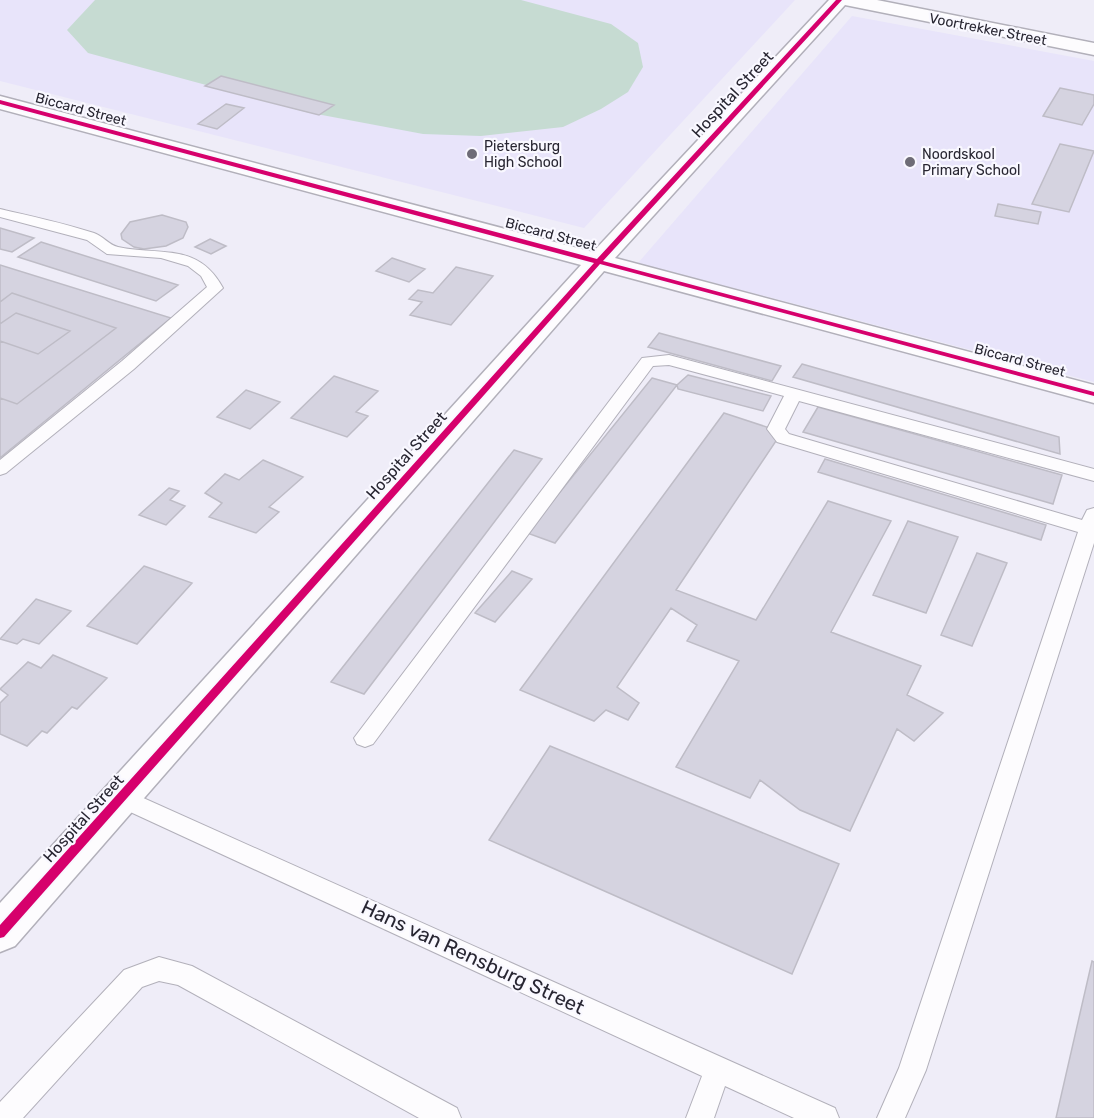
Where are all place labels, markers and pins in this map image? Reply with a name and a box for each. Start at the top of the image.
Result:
place label: Pietersburg High School [484,138,562,171]
place label: Noordskool Primary School [922,146,1020,179]
marker: Pietersburg High School [465,147,479,161]
marker: Noordskool Primary School [903,155,917,169]

